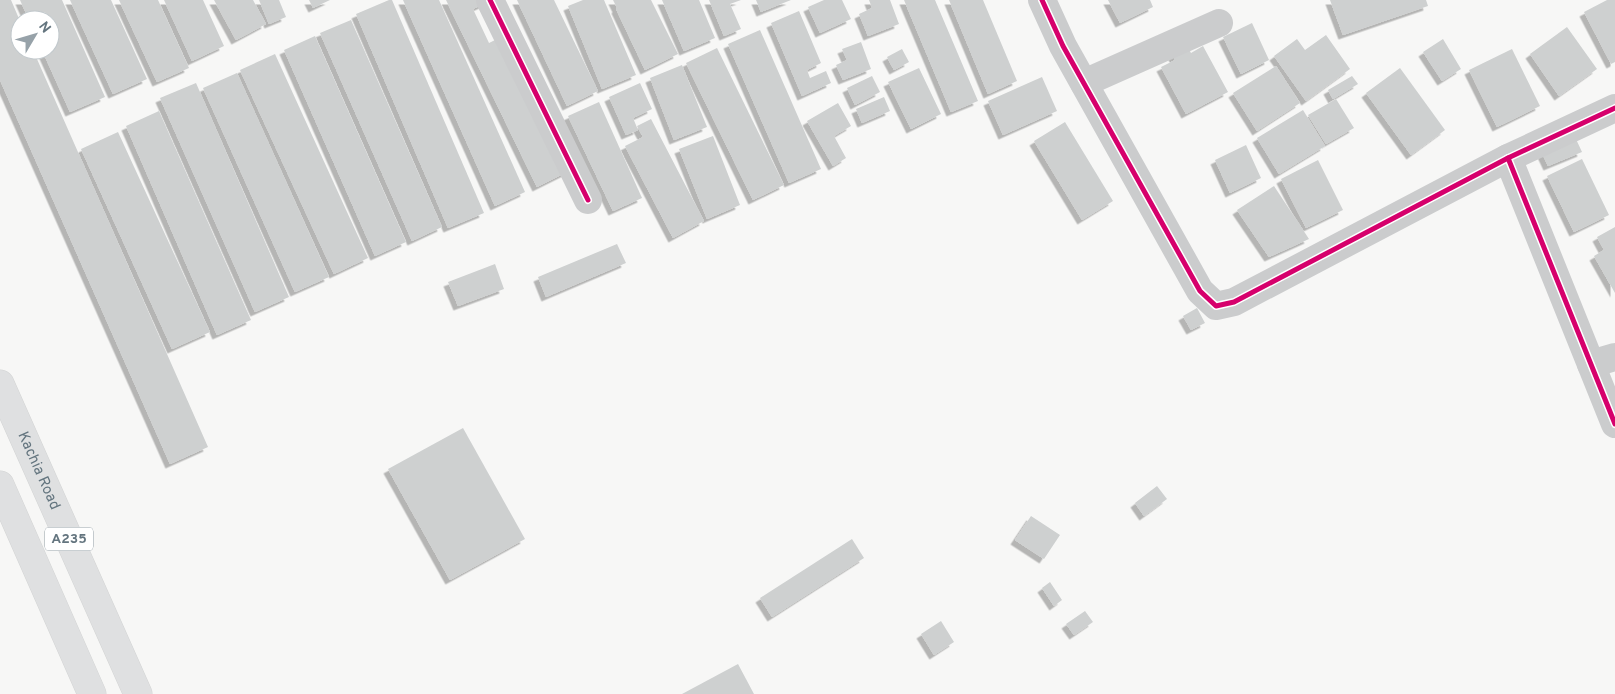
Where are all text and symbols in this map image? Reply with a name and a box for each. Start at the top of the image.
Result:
north arrow [10,10,60,60]
text: N [34,19,54,37]
street label: Kachia Road [13,429,64,513]
road number: A235 [45,528,93,550]

